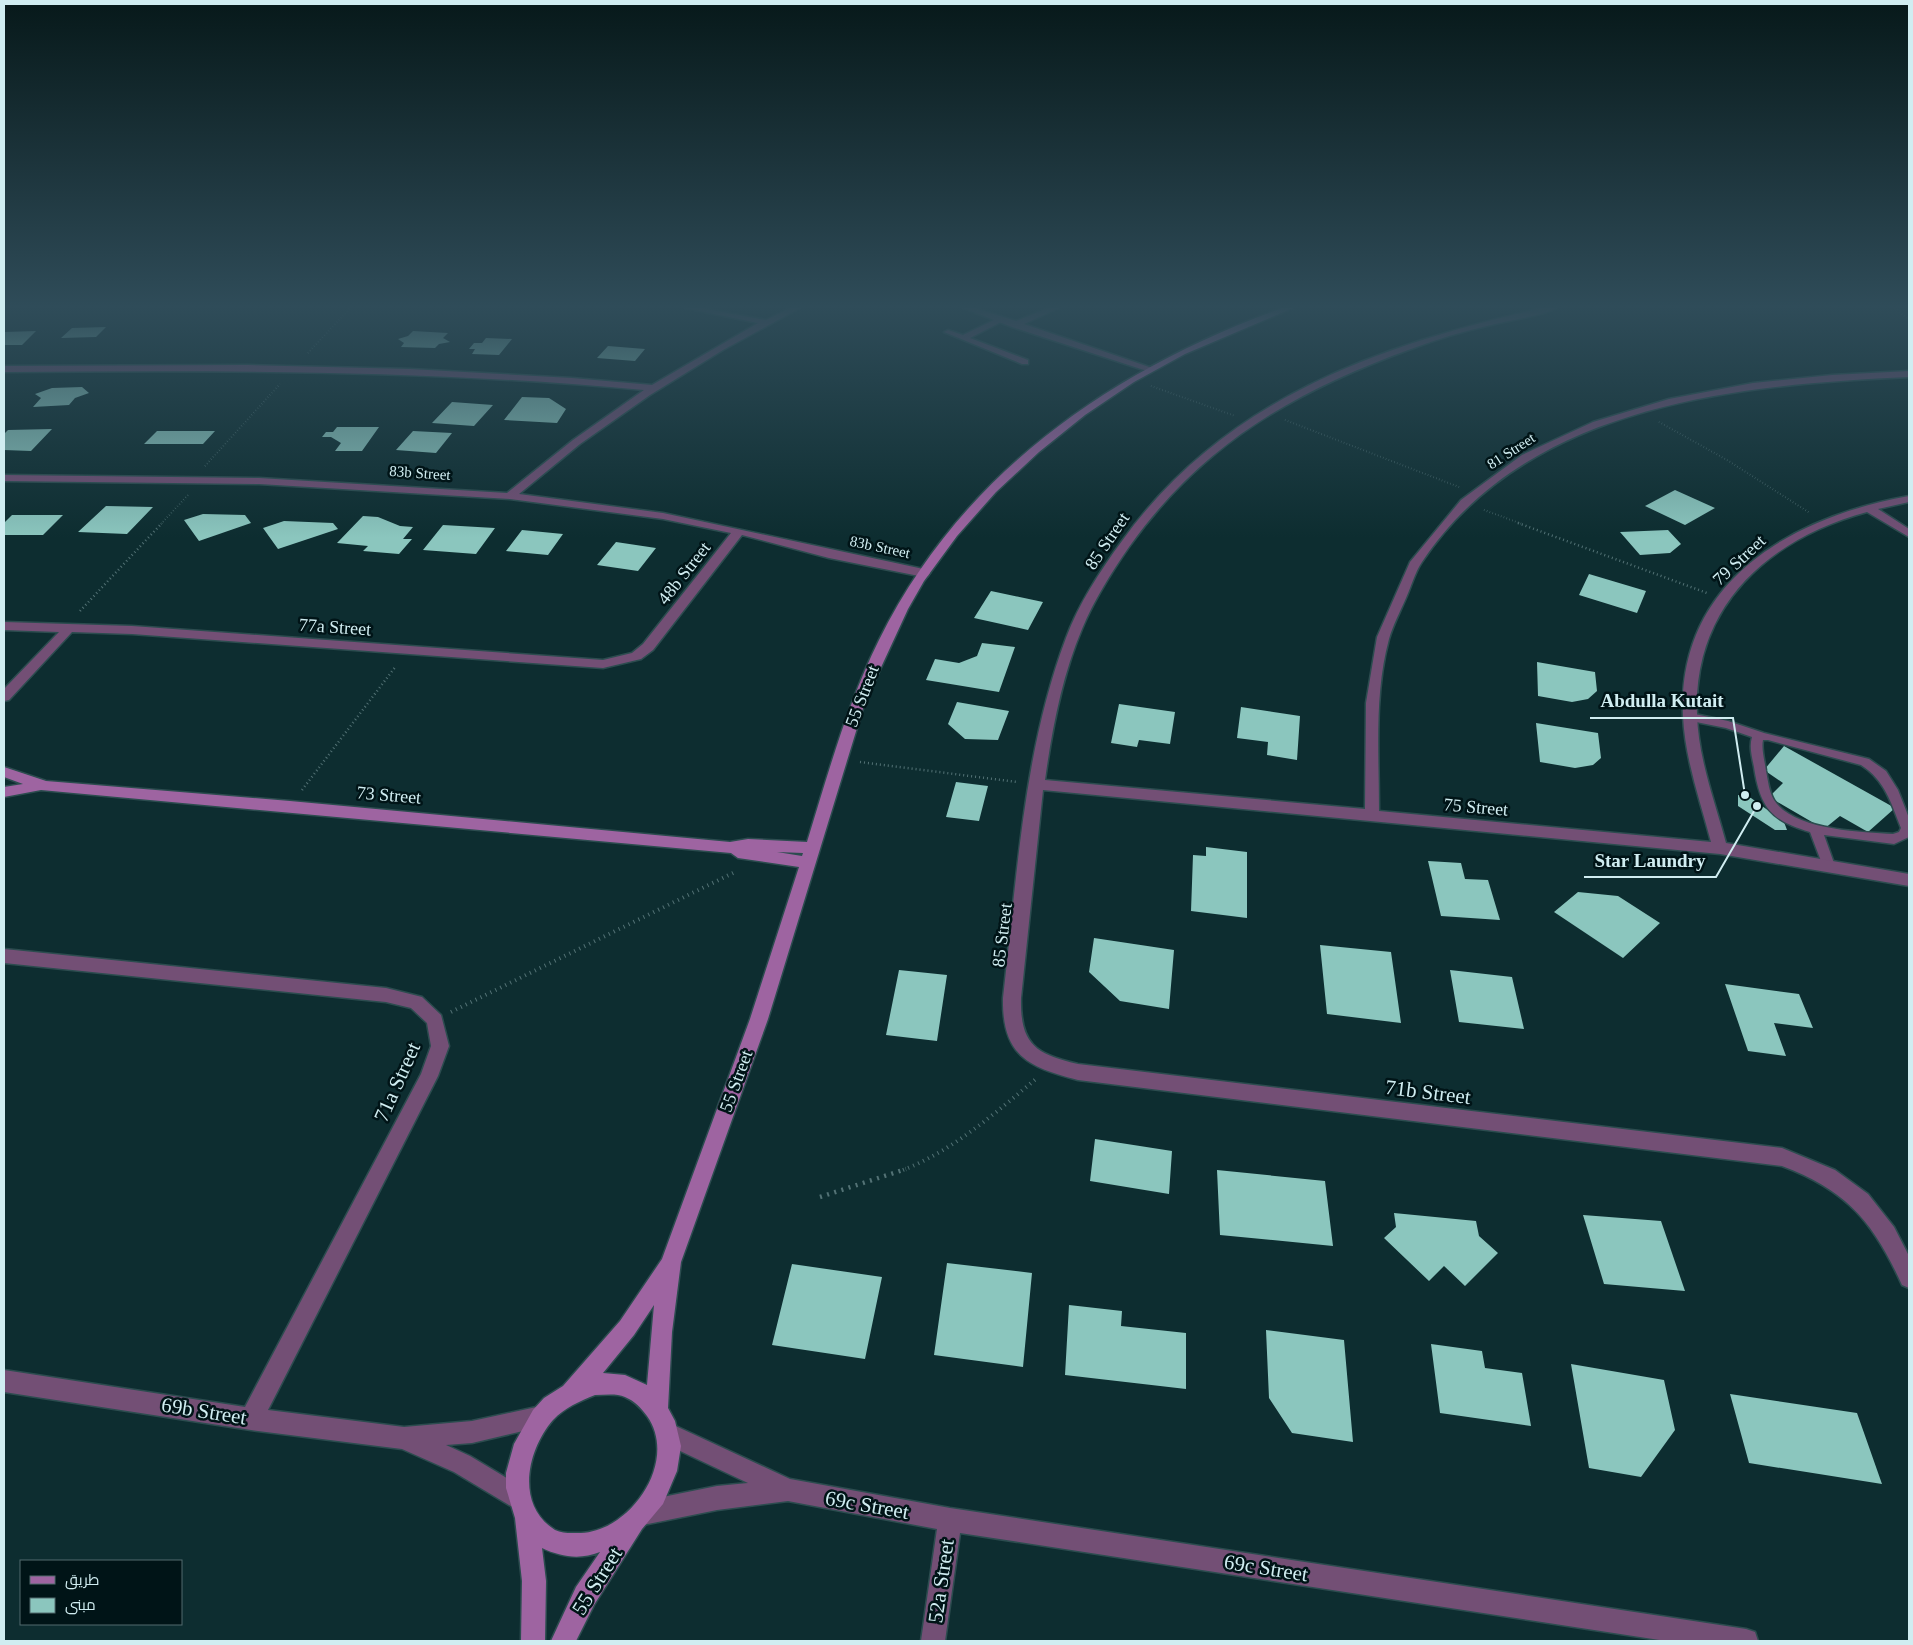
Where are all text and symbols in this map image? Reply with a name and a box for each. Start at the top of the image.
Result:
street label: 81 Street [1484,429,1539,472]
street label: 83b Street [389,463,452,483]
street label: 85 Street [1081,509,1133,573]
street label: 79 Street [1709,531,1769,589]
street label: 83b Street [848,533,912,561]
street label: 48b Street [653,538,715,608]
street label: 77a Street [298,614,372,640]
street label: 55 Street [841,662,883,730]
callout: Abdulla Kutait [1590,684,1733,718]
text: Abdulla Kutait [1600,690,1724,711]
street label: 73 Street [356,782,422,808]
street label: 75 Street [1443,794,1509,820]
callout: Star Laundry [1584,843,1716,877]
text: Star Laundry [1594,850,1706,871]
street label: 85 Street [988,902,1016,968]
street label: 71a Street [369,1038,425,1126]
street label: 55 Street [716,1047,756,1115]
street label: 71b Street [1384,1075,1472,1109]
street label: 69b Street [160,1392,248,1430]
street label: 69c Street [823,1486,911,1524]
street label: 52a Street [923,1537,959,1625]
street label: 55 Street [567,1543,627,1619]
street label: 69c Street [1222,1550,1310,1586]
legend [20,1560,182,1625]
text: طريق [65,1572,99,1590]
text: مبنى [65,1597,96,1615]

